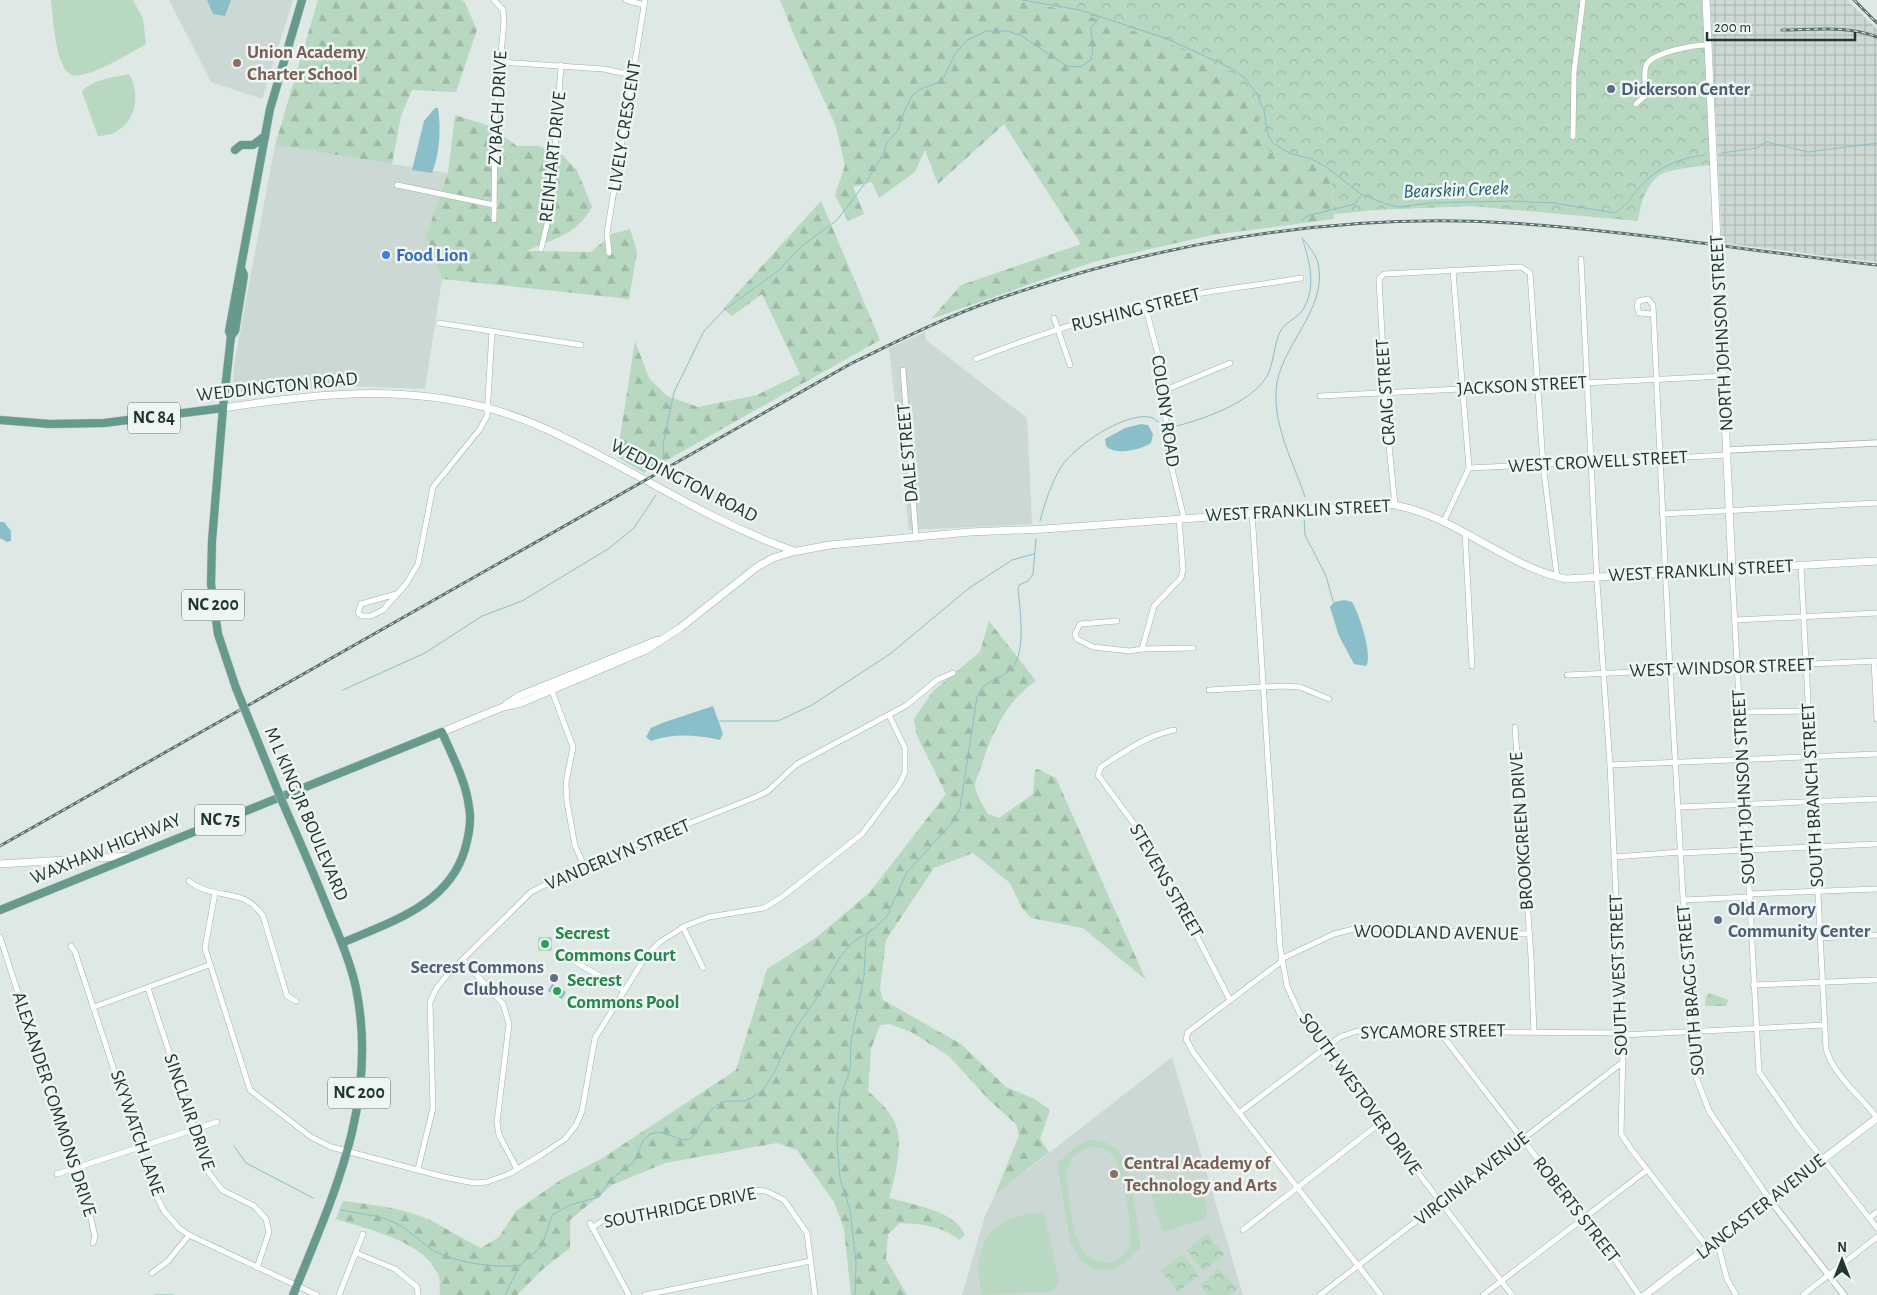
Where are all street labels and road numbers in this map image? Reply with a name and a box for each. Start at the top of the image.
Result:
street label: ZYBACH DRIVE [486,50,510,166]
street label: LIVELY CRESCENT [605,59,645,193]
street label: REINHART DRIVE [537,91,569,223]
street label: NORTH JOHNSON STREET [1707,234,1737,432]
street label: RUSHING STREET [1069,285,1203,335]
street label: CRAIG STREET [1373,338,1399,446]
street label: COLONY ROAD [1148,354,1182,468]
street label: WEDDINGTON ROAD [195,369,359,405]
street label: JACKSON STREET [1457,373,1587,399]
road number: NC 84 [128,402,180,433]
street label: DALE STREET [894,403,922,503]
street label: WEDDINGTON ROAD [608,436,760,526]
street label: WEST CROWELL STREET [1507,448,1689,476]
street label: WEST FRANKLIN STREET [1205,497,1391,525]
street label: WEST FRANKLIN STREET [1608,557,1794,585]
road number: NC 200 [182,590,244,620]
street label: WEST WINDSOR STREET [1629,655,1815,681]
street label: SOUTH JOHNSON STREET [1729,689,1759,885]
street label: SOUTH BRANCH STREET [1799,702,1827,888]
street label: M L KING JR BOULEVARD [261,724,351,904]
street label: BROOKGREEN DRIVE [1507,751,1537,911]
road number: NC 75 [195,804,245,836]
street label: WAXHAW HIGHWAY [28,810,184,888]
street label: VANDERLYN STREET [543,816,693,894]
street label: STEVENS STREET [1126,821,1206,941]
street label: SOUTH WEST STREET [1607,894,1631,1056]
street label: SOUTH BRAGG STREET [1674,904,1708,1076]
street label: WOODLAND AVENUE [1353,922,1519,944]
street label: ALEXANDER COMMONS DRIVE [9,989,99,1219]
street label: SOUTH WESTOVER DRIVE [1295,1010,1425,1178]
street label: SYCAMORE STREET [1360,1021,1506,1043]
street label: SINCLAIR DRIVE [160,1051,218,1173]
street label: SKYWATCH LANE [107,1068,167,1198]
road number: NC 200 [328,1078,390,1108]
street label: VIRGINIA AVENUE [1411,1129,1533,1229]
street label: LANCASTER AVENUE [1693,1151,1829,1263]
street label: ROBERTS STREET [1529,1153,1623,1267]
street label: SOUTHRIDGE DRIVE [602,1184,758,1232]

